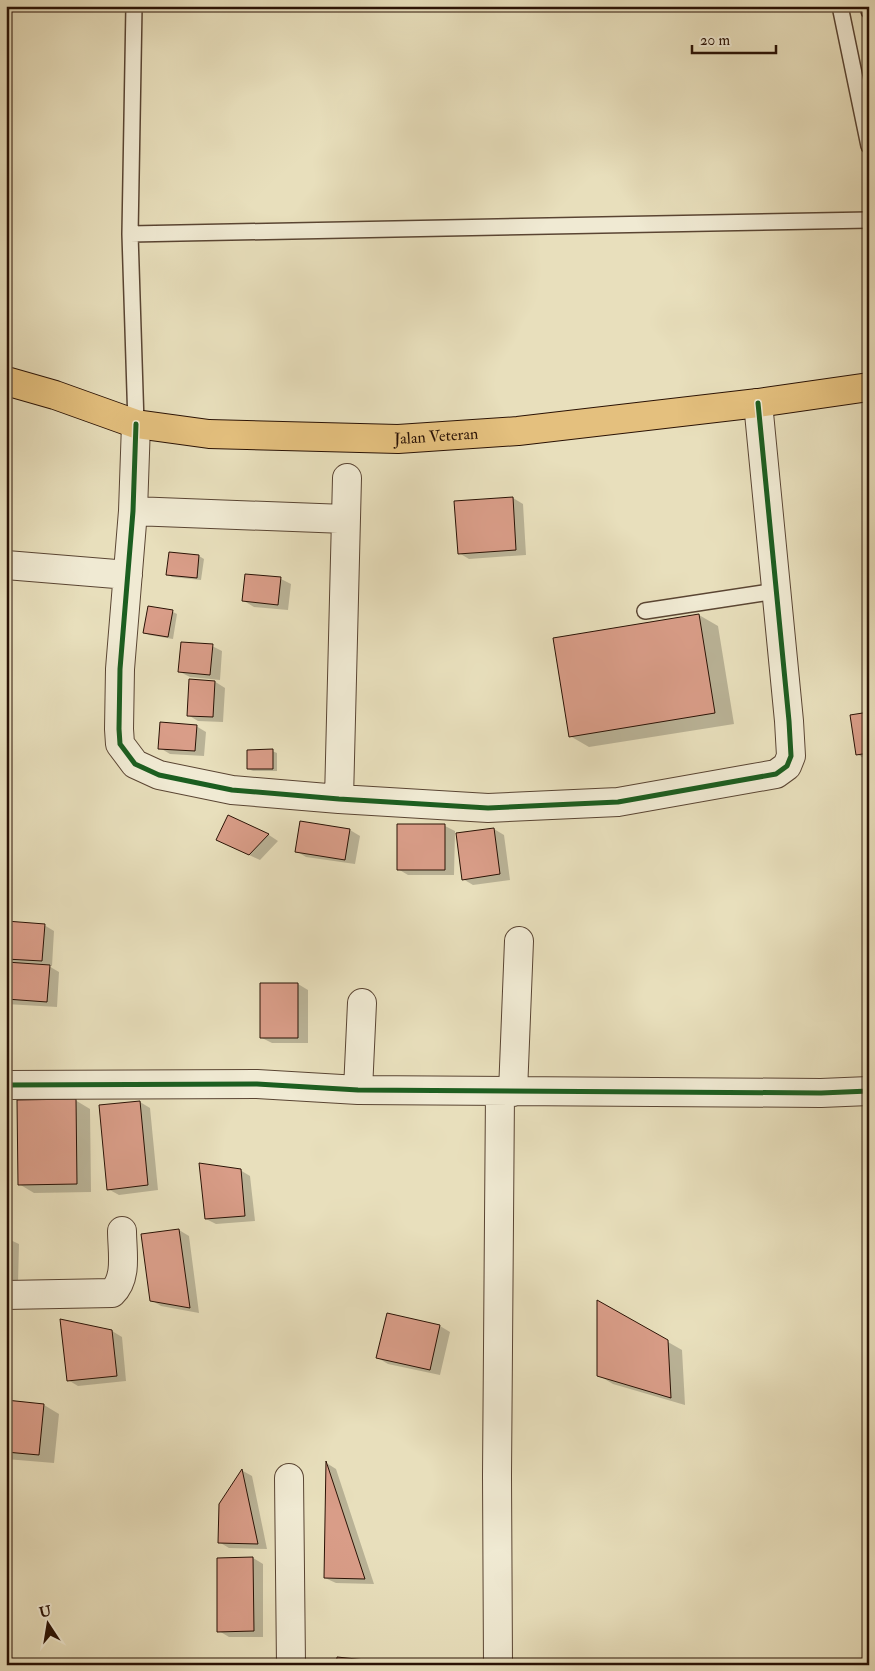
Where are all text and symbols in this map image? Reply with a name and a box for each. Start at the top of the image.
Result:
scale bar [692,22,776,54]
text: 20 m [700,31,730,50]
street label: Jalan Veteran [393,424,479,450]
north arrow [22,1598,72,1648]
text: U [38,1602,53,1621]

